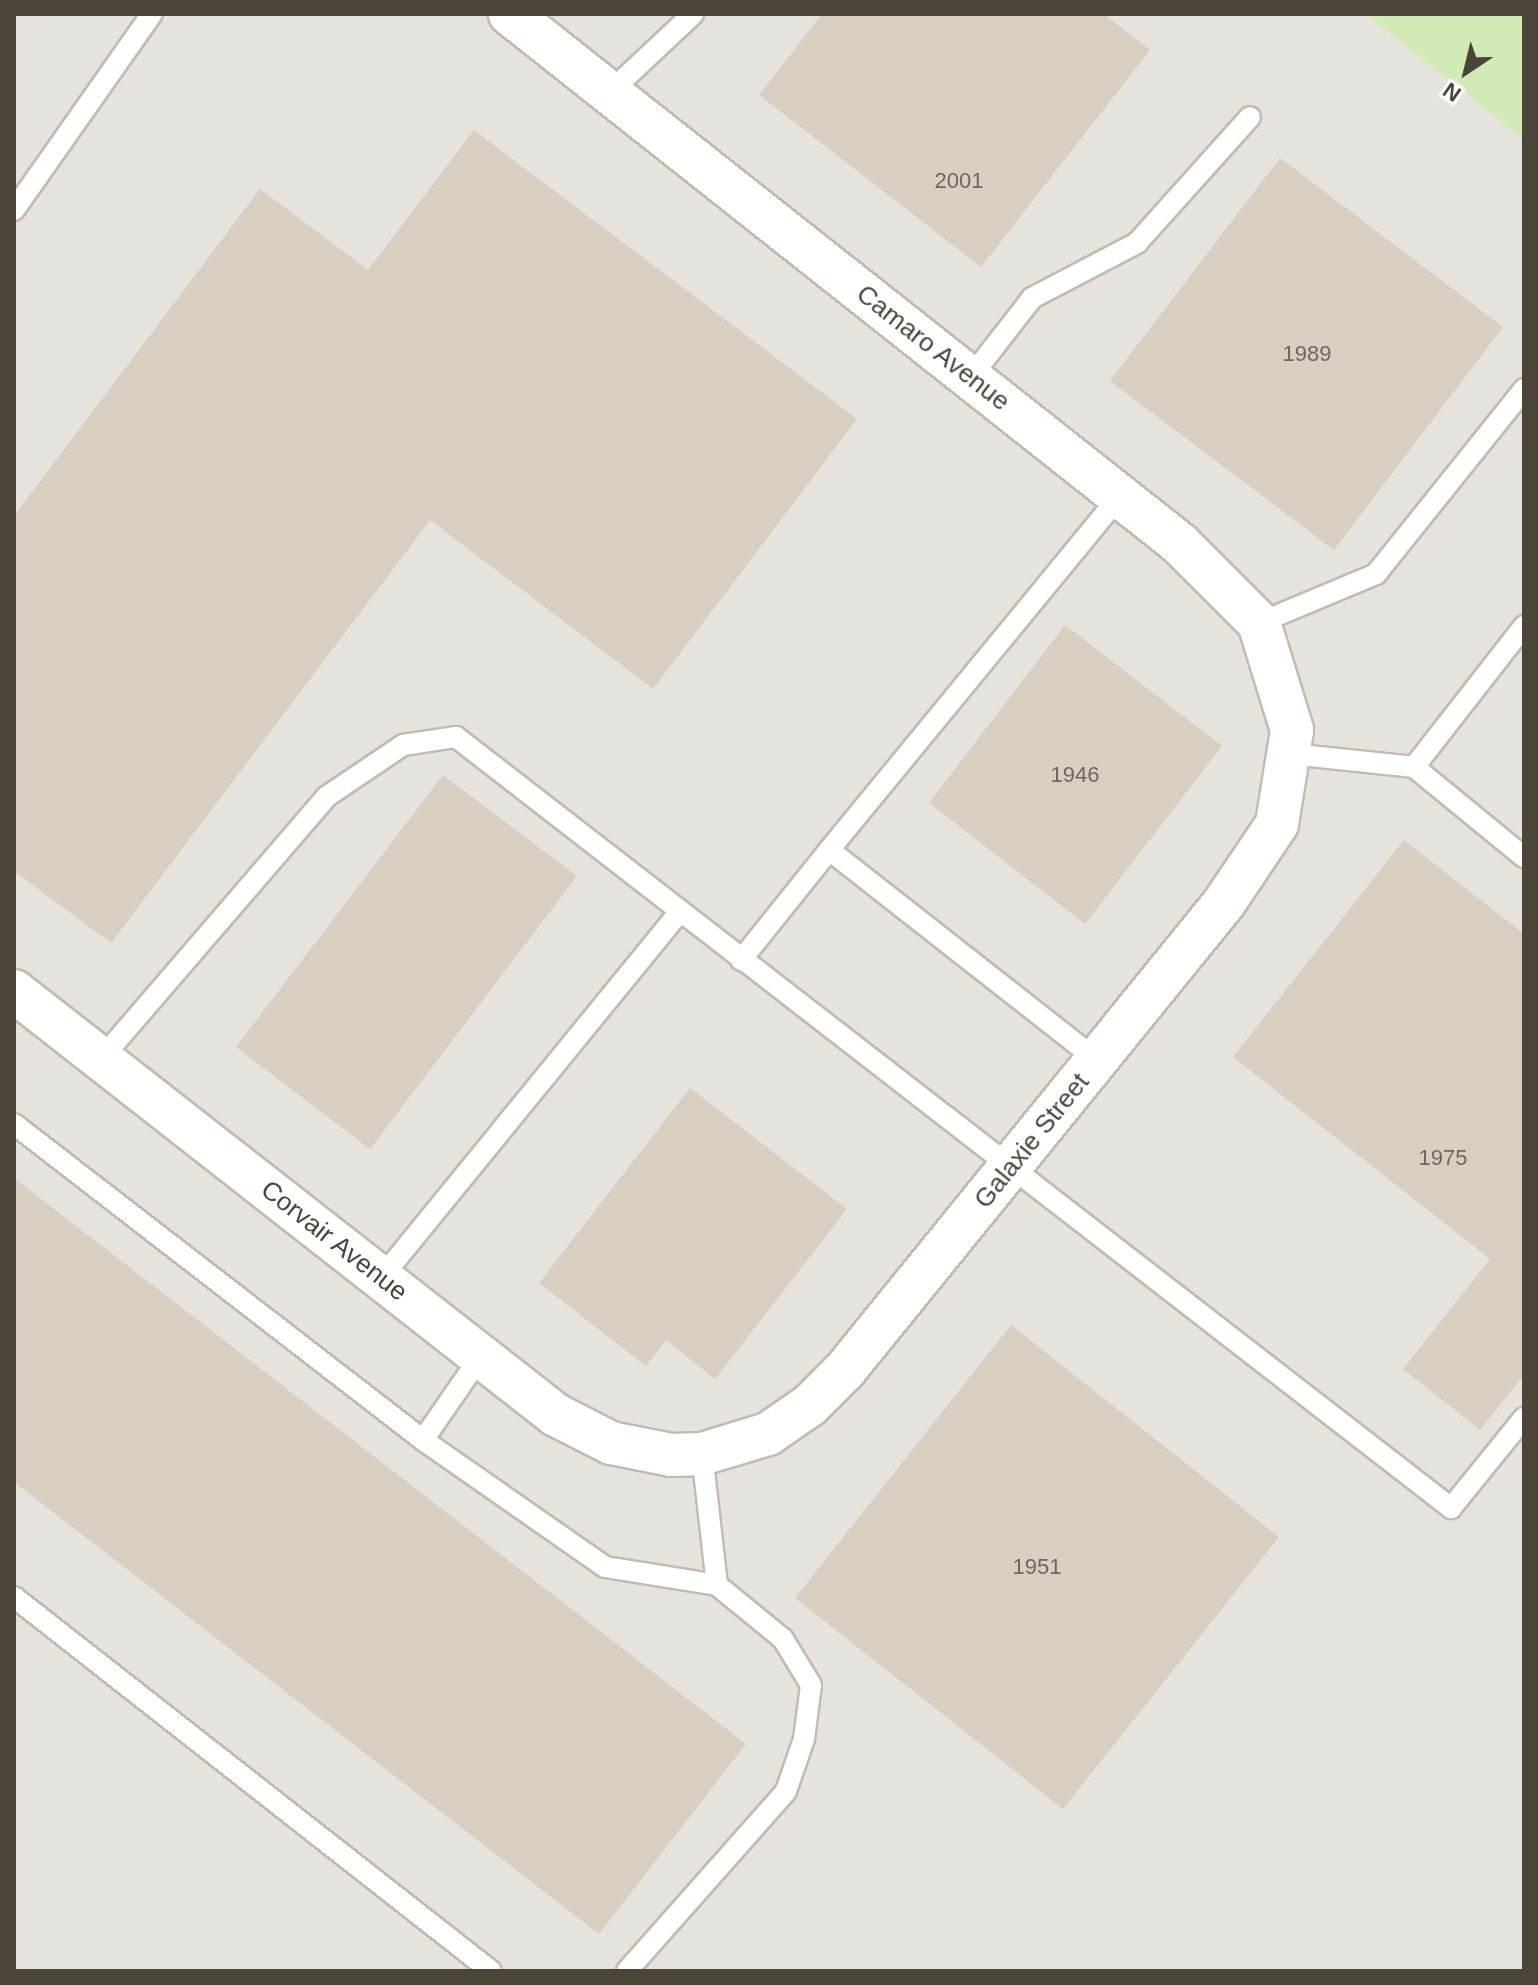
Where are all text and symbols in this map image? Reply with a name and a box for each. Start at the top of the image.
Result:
north arrow [1426,32,1506,112]
text: N [1438,77,1466,107]
house number: 2001 [935,168,983,194]
street label: Camaro Avenue [850,278,1016,418]
house number: 1989 [1283,341,1331,367]
house number: 1946 [1051,762,1099,788]
street label: Galaxie Street [968,1067,1096,1215]
house number: 1975 [1419,1145,1467,1171]
street label: Corvair Avenue [254,1174,414,1308]
house number: 1951 [1013,1554,1061,1580]

